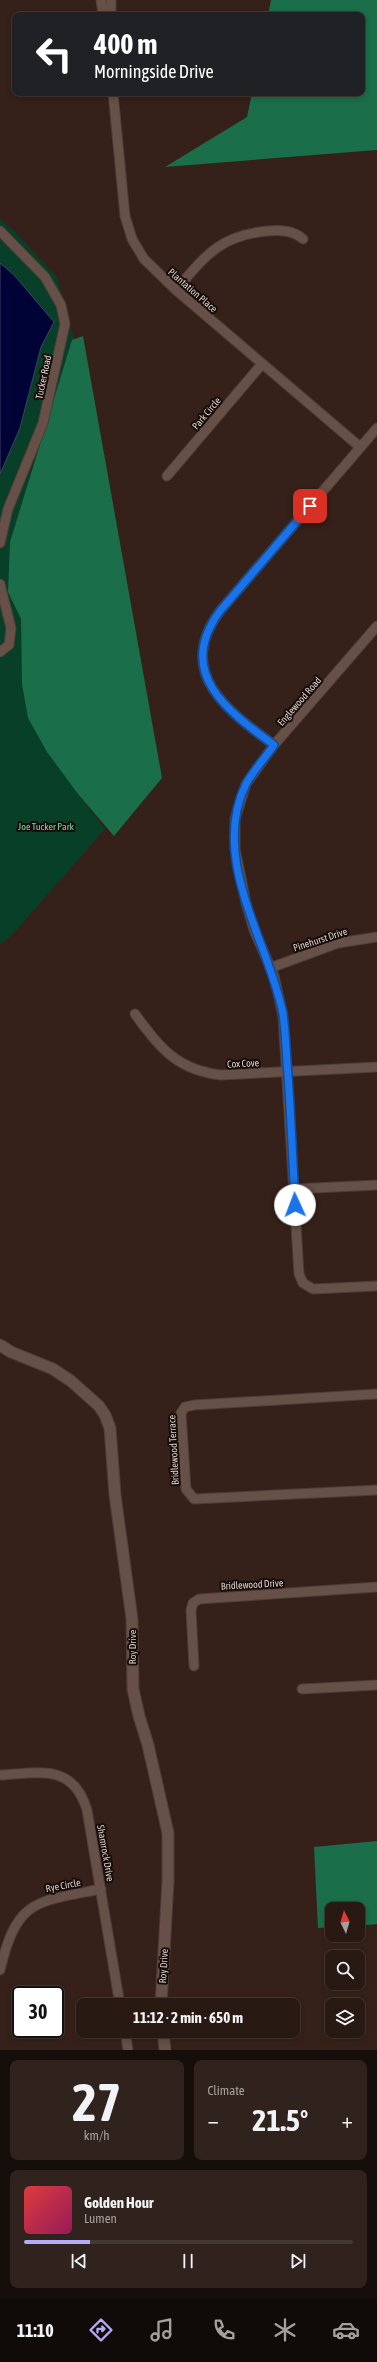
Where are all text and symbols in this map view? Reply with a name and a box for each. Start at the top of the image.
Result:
icon: left [28,28,80,80]
text: 400 m [94,28,157,60]
text: Morningside Drive [94,61,214,82]
street label: Plantation Place [166,266,220,315]
street label: Tucker Road [33,354,54,400]
street label: Park Circle [190,395,223,432]
pin [293,489,327,523]
icon: arrive [299,495,321,517]
street label: Englewood Road [275,675,324,728]
park label: Joe Tucker Park [18,821,75,832]
street label: Pinehurst Drive [292,925,349,953]
street label: Cox Cove [227,1057,260,1070]
position arrow [274,1184,316,1226]
street label: Bridlewood Terrace [166,1414,181,1485]
street label: Bridlewood Drive [221,1577,284,1592]
street label: Roy Drive [127,1629,138,1664]
street label: Shamrock Drive [95,1824,116,1883]
street label: Rye Circle [45,1877,82,1894]
north arrow [325,1902,365,1942]
map controls [325,1902,365,2038]
street label: Roy Drive [157,1948,170,1984]
button: search [325,1950,365,1990]
speed limit sign: 30 [12,1986,64,2038]
button: layers [325,1998,365,2038]
text: 11:12 · 2 min · 650 m [133,2009,243,2026]
text: 27 [72,2072,121,2132]
text: Climate [208,2083,245,2098]
text: 21.5° [252,2103,308,2137]
text: − [208,2107,219,2133]
text: + [342,2107,353,2133]
text: km/h [84,2128,110,2143]
text: Golden Hour [84,2194,154,2211]
text: Lumen [84,2211,117,2226]
icon: previous [68,2250,90,2272]
icon: pause [177,2250,199,2272]
icon: next [287,2250,309,2272]
icon: directions [87,2316,115,2344]
icon: music [148,2316,176,2344]
icon: phone [210,2316,238,2344]
icon: climate [271,2316,299,2344]
icon: car [332,2316,360,2344]
text: 11:10 [17,2320,54,2341]

